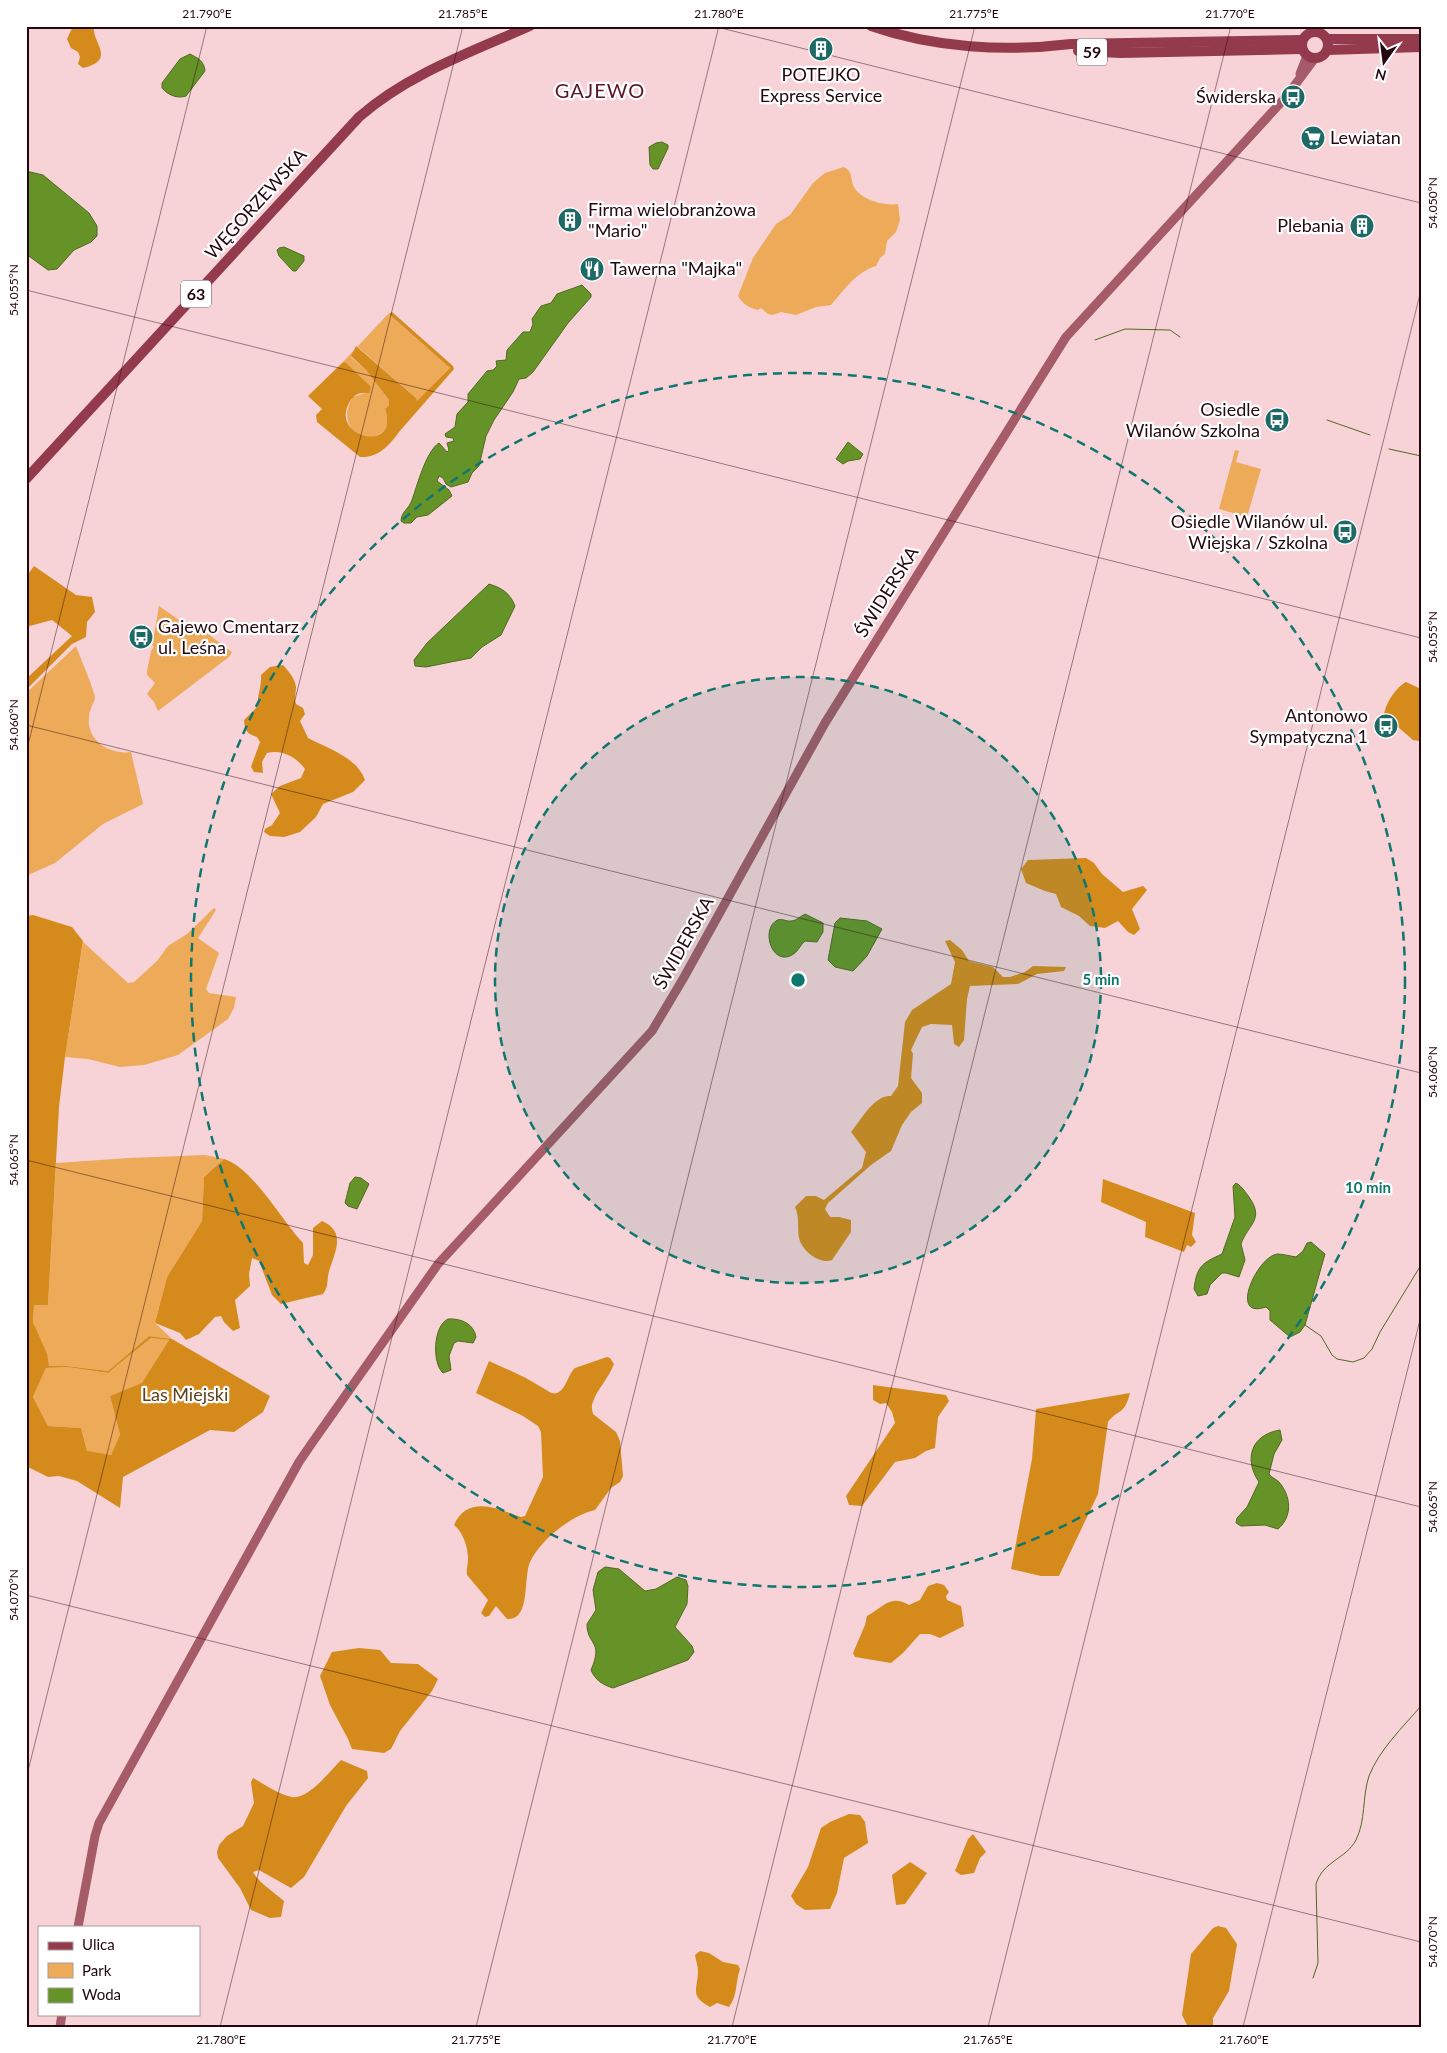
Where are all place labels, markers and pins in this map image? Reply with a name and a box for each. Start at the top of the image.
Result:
building icon: POTEJKO Express Service [808,36,834,62]
place label: POTEJKO Express Service [760,63,882,106]
bus stop icon: Świderska [1280,84,1306,110]
place label: Świderska [1196,85,1276,107]
supermarket icon: Lewiatan [1300,125,1326,151]
place label: Lewiatan [1330,126,1401,148]
place label: Firma wielobranżowa "Mario" [588,198,756,241]
building icon: Firma wielobranżowa "Mario" [557,207,583,233]
building icon: Plebania [1349,213,1375,239]
place label: Plebania [1277,214,1344,236]
restaurant icon: Tawerna "Majka" [579,256,605,282]
place label: Tawerna "Majka" [610,257,742,279]
place label: Osiedle Wilanów Szkolna [1126,398,1260,441]
bus stop icon: Osiedle Wilanów Szkolna [1264,407,1290,433]
place label: Osiedle Wilanów ul. Wiejska / Szkolna [1171,510,1328,553]
bus stop icon: Osiedle Wilanów ul. Wiejska / Szkolna [1332,519,1358,545]
place label: Gajewo Cmentarz ul. Leśna [158,615,299,658]
bus stop icon: Gajewo Cmentarz ul. Leśna [128,624,154,650]
place label: Antonowo Sympatyczna 1 [1249,704,1368,747]
bus stop icon: Antonowo Sympatyczna 1 [1373,713,1399,739]
centre of rings [789,971,807,989]

